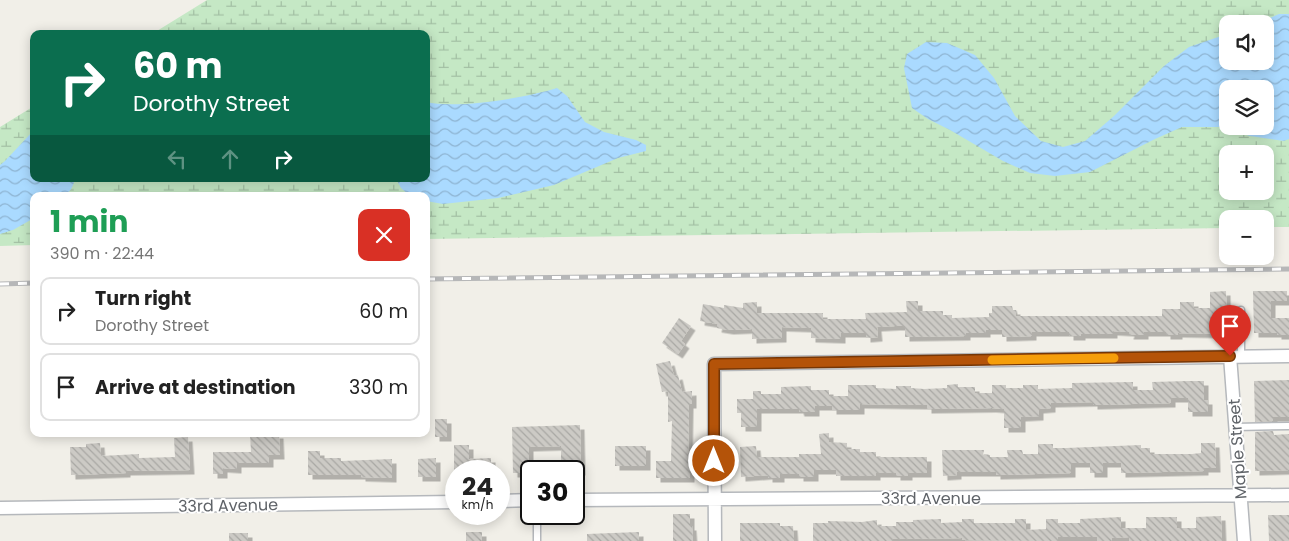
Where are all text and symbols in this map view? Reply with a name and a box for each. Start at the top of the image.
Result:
map controls [1219,15,1274,265]
button: sound [1219,15,1274,70]
text: 60 m [133,41,223,90]
icon: right [50,50,115,115]
button: layers [1219,80,1274,135]
text: Dorothy Street [133,88,290,119]
icon: left [163,145,191,173]
icon: ahead [216,145,244,173]
icon: right [269,145,297,173]
button: + [1219,145,1274,200]
text: 1 min [50,200,128,243]
button: close [358,209,410,261]
button: − [1219,210,1274,265]
text: 390 m · 22:44 [50,242,154,265]
text: Turn right [95,285,191,312]
icon: right [52,297,80,325]
text: 60 m [359,298,408,325]
pin [1209,305,1251,356]
icon: arrive [1216,312,1244,340]
text: Dorothy Street [95,314,209,337]
icon: arrive [52,373,80,401]
text: Arrive at destination [95,374,296,401]
text: 330 m [349,374,408,401]
street label: Maple Street [1223,398,1252,500]
position arrow [687,434,739,486]
speed limit sign: 30 [520,460,585,525]
text: 24 [462,469,493,504]
street label: 33rd Avenue [881,487,981,510]
street label: 33rd Avenue [178,493,278,518]
text: km/h [462,496,493,513]

